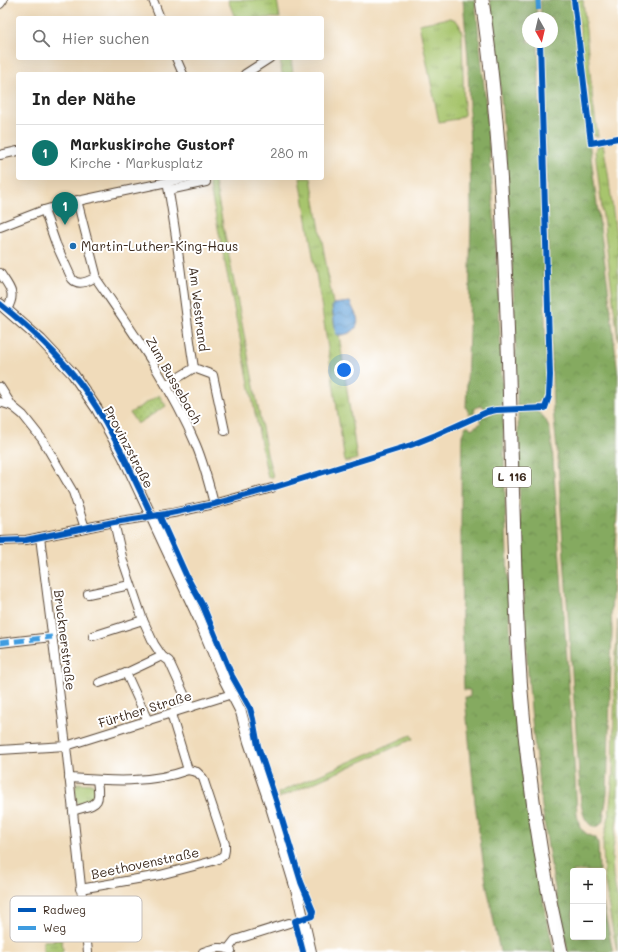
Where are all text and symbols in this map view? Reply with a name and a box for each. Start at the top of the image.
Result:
north arrow [522,12,558,48]
search box [16,16,324,60]
icon: search [30,27,52,49]
text: Hier suchen [62,28,149,48]
text: In der Nähe [32,87,136,109]
text: Markuskirche Gustorf [70,134,234,154]
text: 1 [42,144,48,161]
text: 280 m [270,144,308,161]
text: Kirche · Markusplatz [70,154,203,171]
pin: 1 [52,192,78,225]
place label: Martin-Luther-King-Haus [81,237,238,254]
marker: Martin-Luther-King-Haus [68,241,78,251]
street label: Am Westrand [186,266,213,352]
street label: Zum Bussebach [143,333,206,426]
your location [334,360,354,380]
street label: Provinzstraße [101,403,158,491]
road number: L 116 [493,467,531,487]
street label: Brucknerstraße [51,589,80,691]
street label: Fürther Straße [96,686,194,731]
street label: Beethovenstraße [89,843,200,882]
map controls [570,868,606,940]
button: + [570,868,606,904]
legend [10,896,142,942]
text: Radweg [43,902,86,917]
button: − [570,904,606,940]
text: Weg [43,920,66,935]

